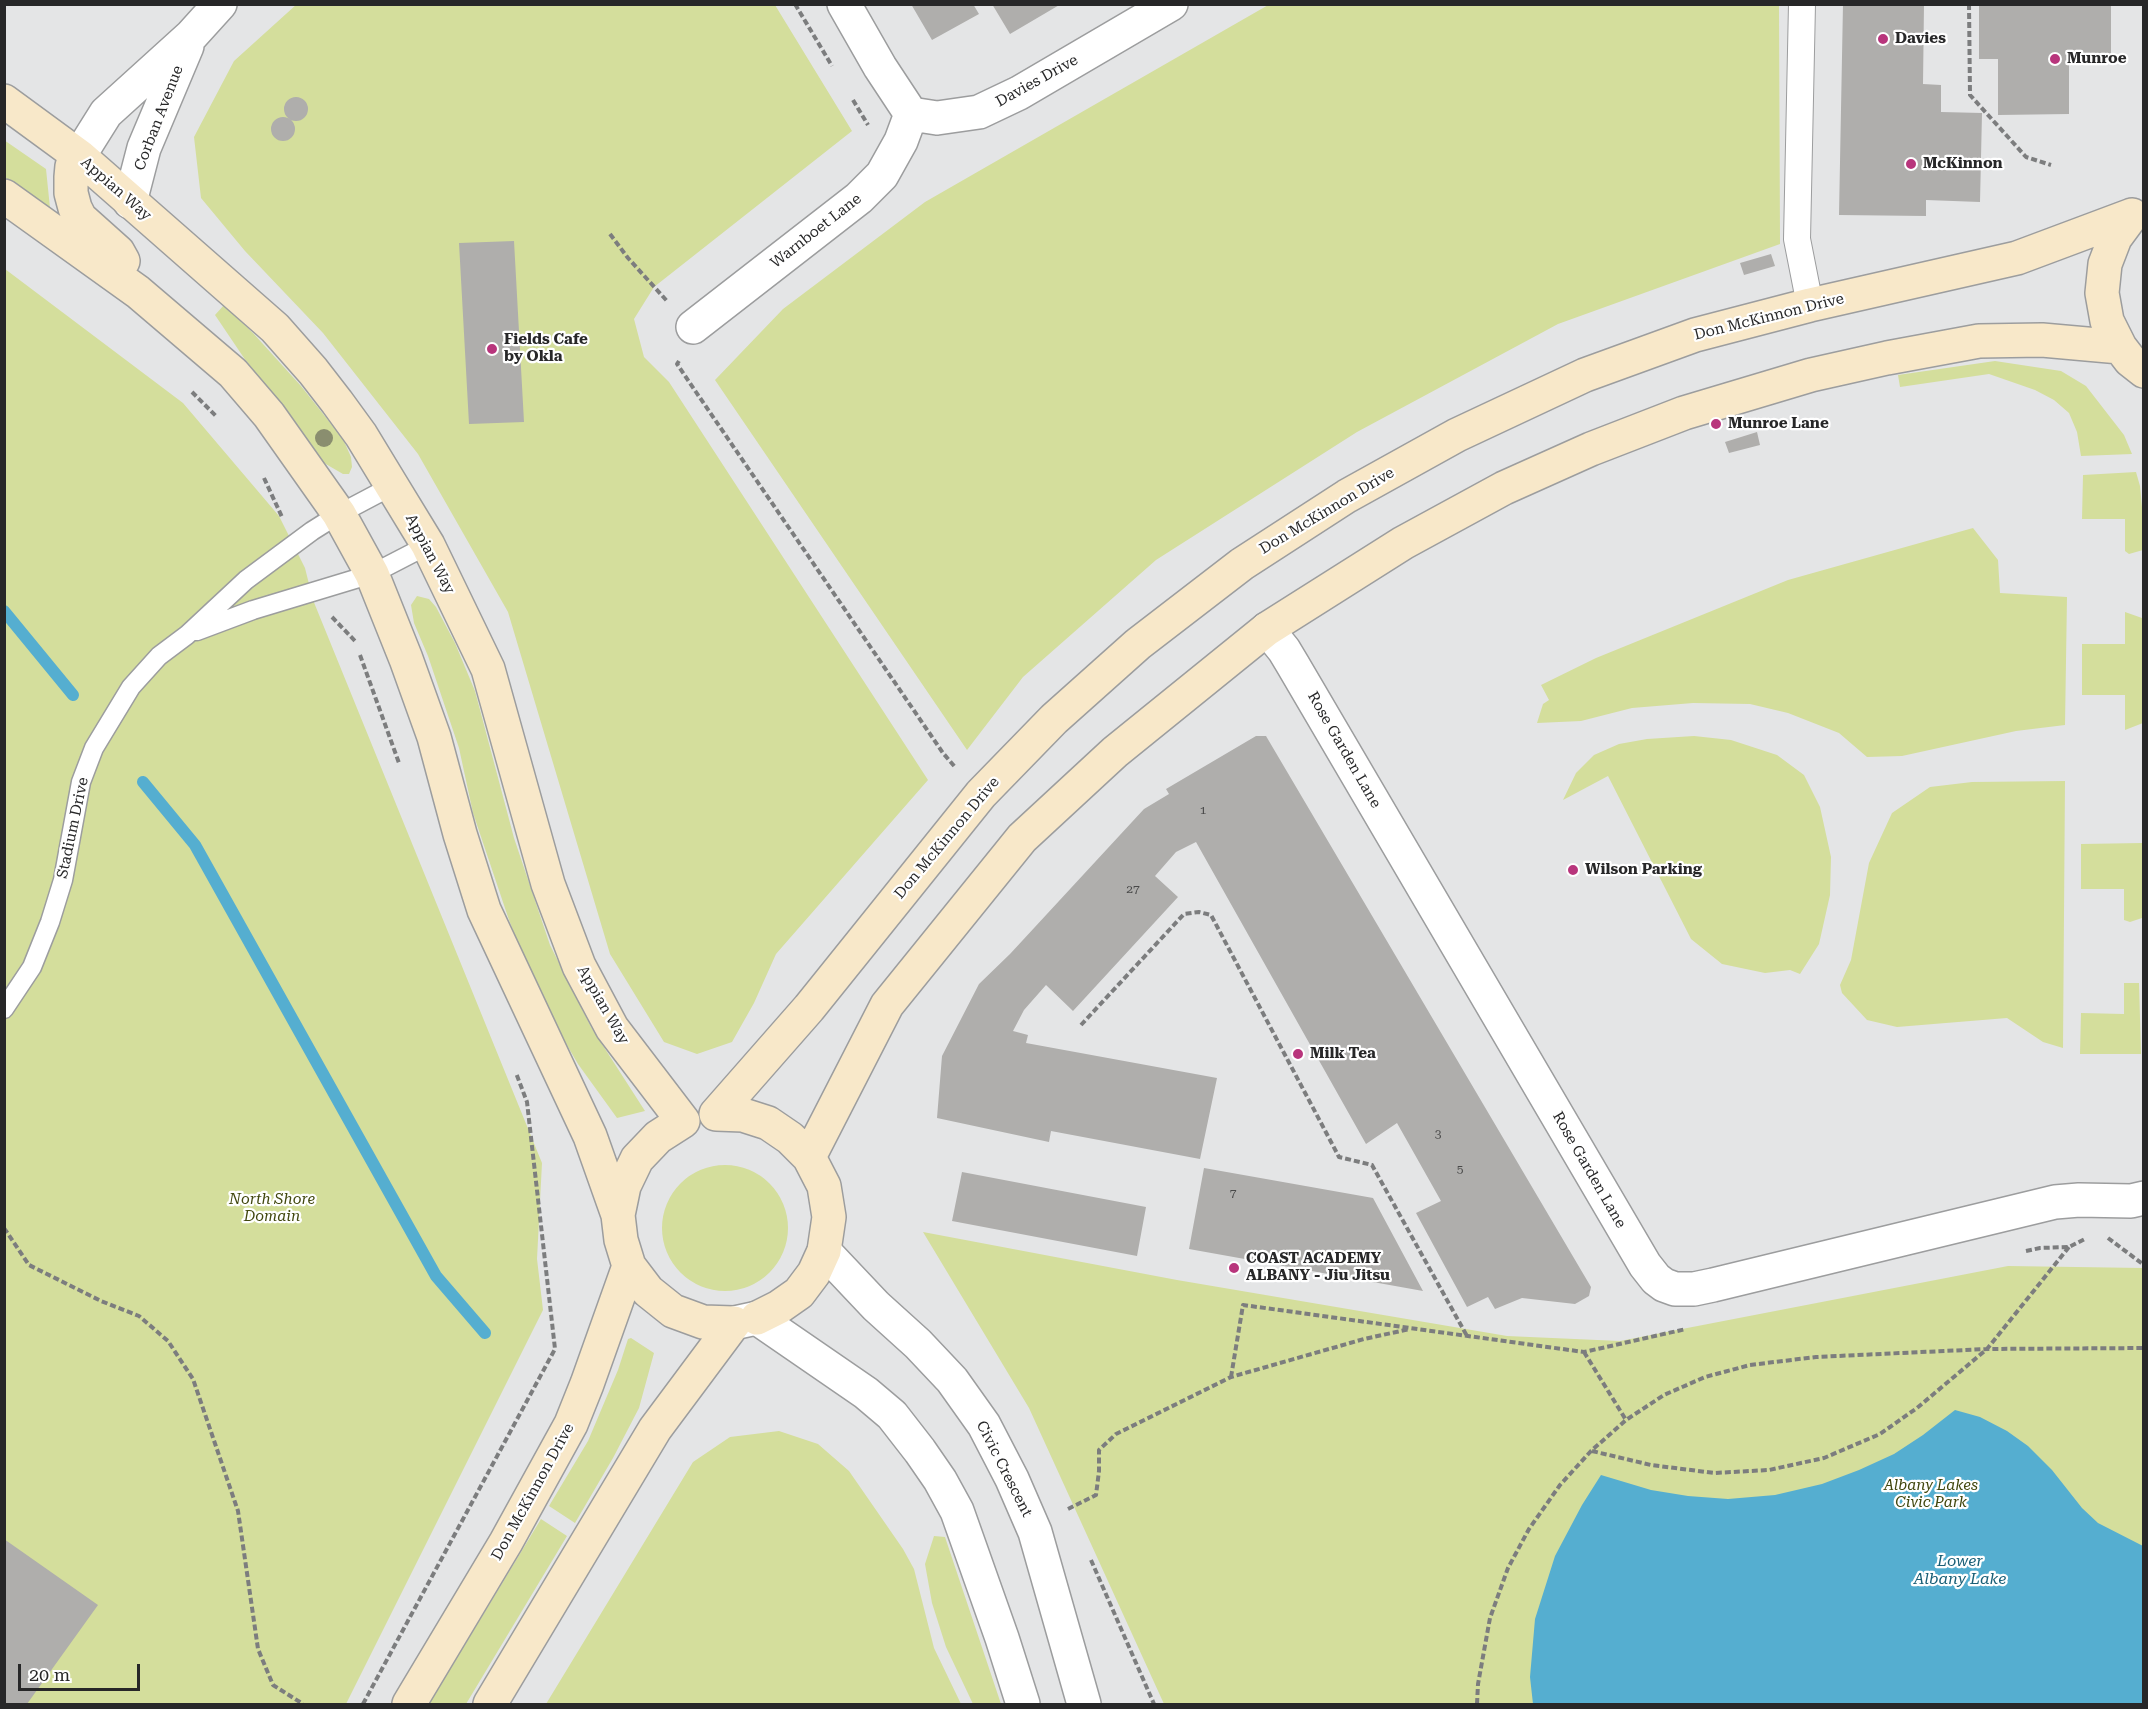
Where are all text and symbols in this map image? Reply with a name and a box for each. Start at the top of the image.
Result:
place label: Davies [1895,30,1946,48]
marker: Davies [1876,32,1890,46]
place label: Munroe [2067,50,2127,68]
street label: Davies Drive [993,51,1081,111]
marker: Munroe [2048,52,2062,66]
street label: Corban Avenue [131,63,187,173]
street label: Appian Way [77,153,155,225]
place label: McKinnon [1923,155,2003,173]
marker: McKinnon [1904,157,1918,171]
street label: Warnboet Lane [767,190,865,272]
street label: Don McKinnon Drive [1692,290,1846,344]
place label: Fields Cafe by Okla [504,331,588,366]
marker: Fields Cafe by Okla [485,342,499,356]
place label: Munroe Lane [1728,415,1829,433]
marker: Munroe Lane [1709,417,1723,431]
street label: Don McKinnon Drive [1256,464,1398,558]
street label: Appian Way [401,511,459,597]
street label: Rose Garden Lane [1303,689,1385,811]
street label: Don McKinnon Drive [891,773,1003,903]
street label: Stadium Drive [53,776,93,880]
house number: 1 [1200,803,1206,817]
place label: Wilson Parking [1585,861,1702,879]
marker: Wilson Parking [1566,863,1580,877]
house number: 27 [1126,882,1140,896]
street label: Appian Way [573,963,633,1047]
place label: Milk Tea [1310,1045,1376,1063]
marker: Milk Tea [1291,1047,1305,1061]
street label: Rose Garden Lane [1548,1109,1630,1231]
house number: 3 [1435,1127,1441,1141]
house number: 5 [1457,1162,1463,1176]
house number: 7 [1230,1186,1236,1200]
park label: North Shore Domain [229,1191,315,1226]
place label: COAST ACADEMY ALBANY - Jiu Jitsu [1246,1250,1390,1285]
marker: COAST ACADEMY ALBANY - Jiu Jitsu [1227,1261,1241,1275]
street label: Civic Crescent [972,1418,1036,1520]
street label: Don McKinnon Drive [488,1420,578,1564]
park label: Albany Lakes Civic Park [1884,1477,1978,1512]
water label: Lower Albany Lake [1914,1551,2006,1589]
scale bar [21,1652,142,1690]
text: 20 m [29,1664,70,1685]

